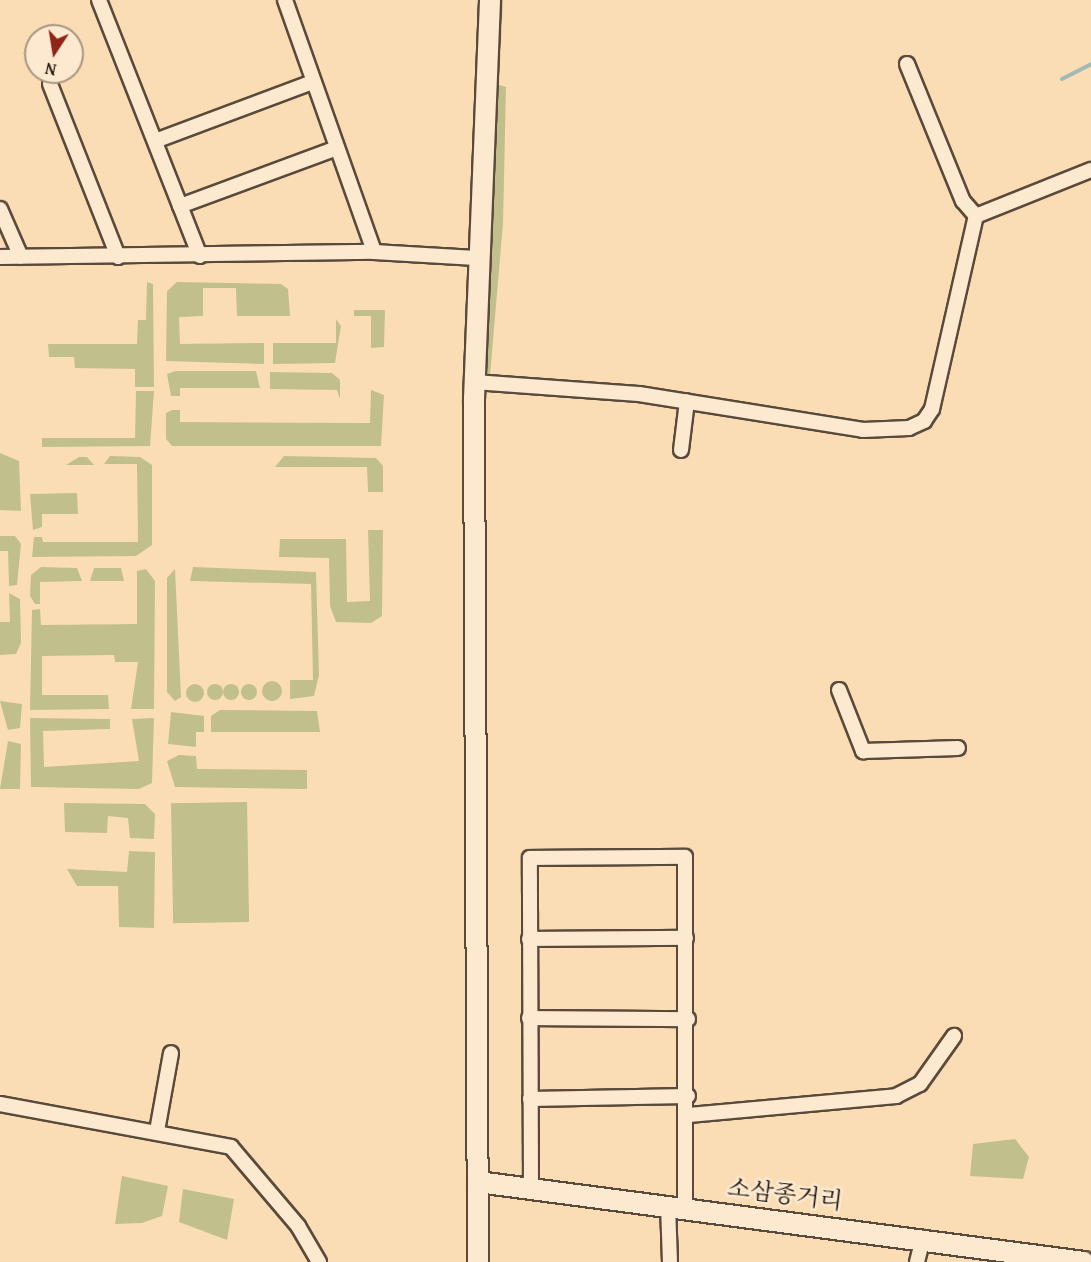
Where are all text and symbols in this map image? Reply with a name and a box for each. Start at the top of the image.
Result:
north arrow [24,24,84,84]
text: N [43,57,58,83]
street label: 소삼종거리 [726,1173,844,1215]

